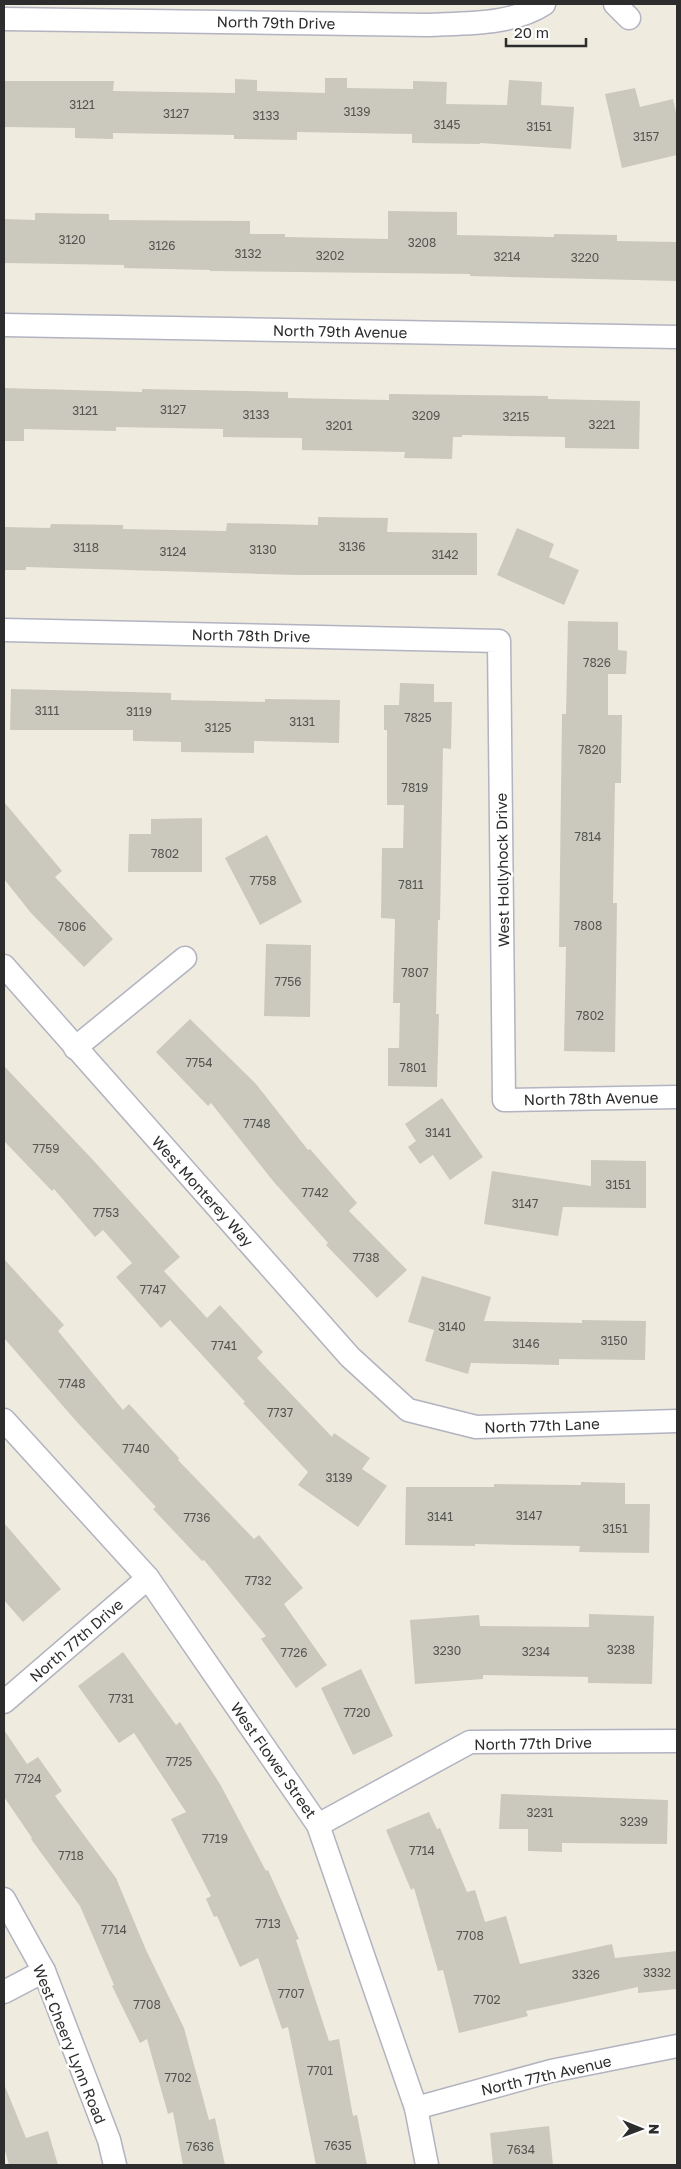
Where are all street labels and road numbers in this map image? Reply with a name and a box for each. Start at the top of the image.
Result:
street label: North 79th Drive [217,12,336,32]
street label: North 79th Avenue [273,321,408,341]
street label: North 78th Drive [191,625,311,645]
street label: West Hollyhock Drive [492,793,512,947]
street label: North 78th Avenue [524,1088,659,1108]
street label: West Monterey Way [149,1132,258,1250]
street label: North 77th Lane [484,1414,600,1436]
street label: North 77th Drive [26,1594,126,1685]
street label: West Flower Street [227,1699,321,1821]
street label: North 77th Drive [474,1733,592,1753]
street label: West Cheery Lynn Road [30,1962,110,2126]
street label: North 77th Avenue [479,2051,613,2099]

